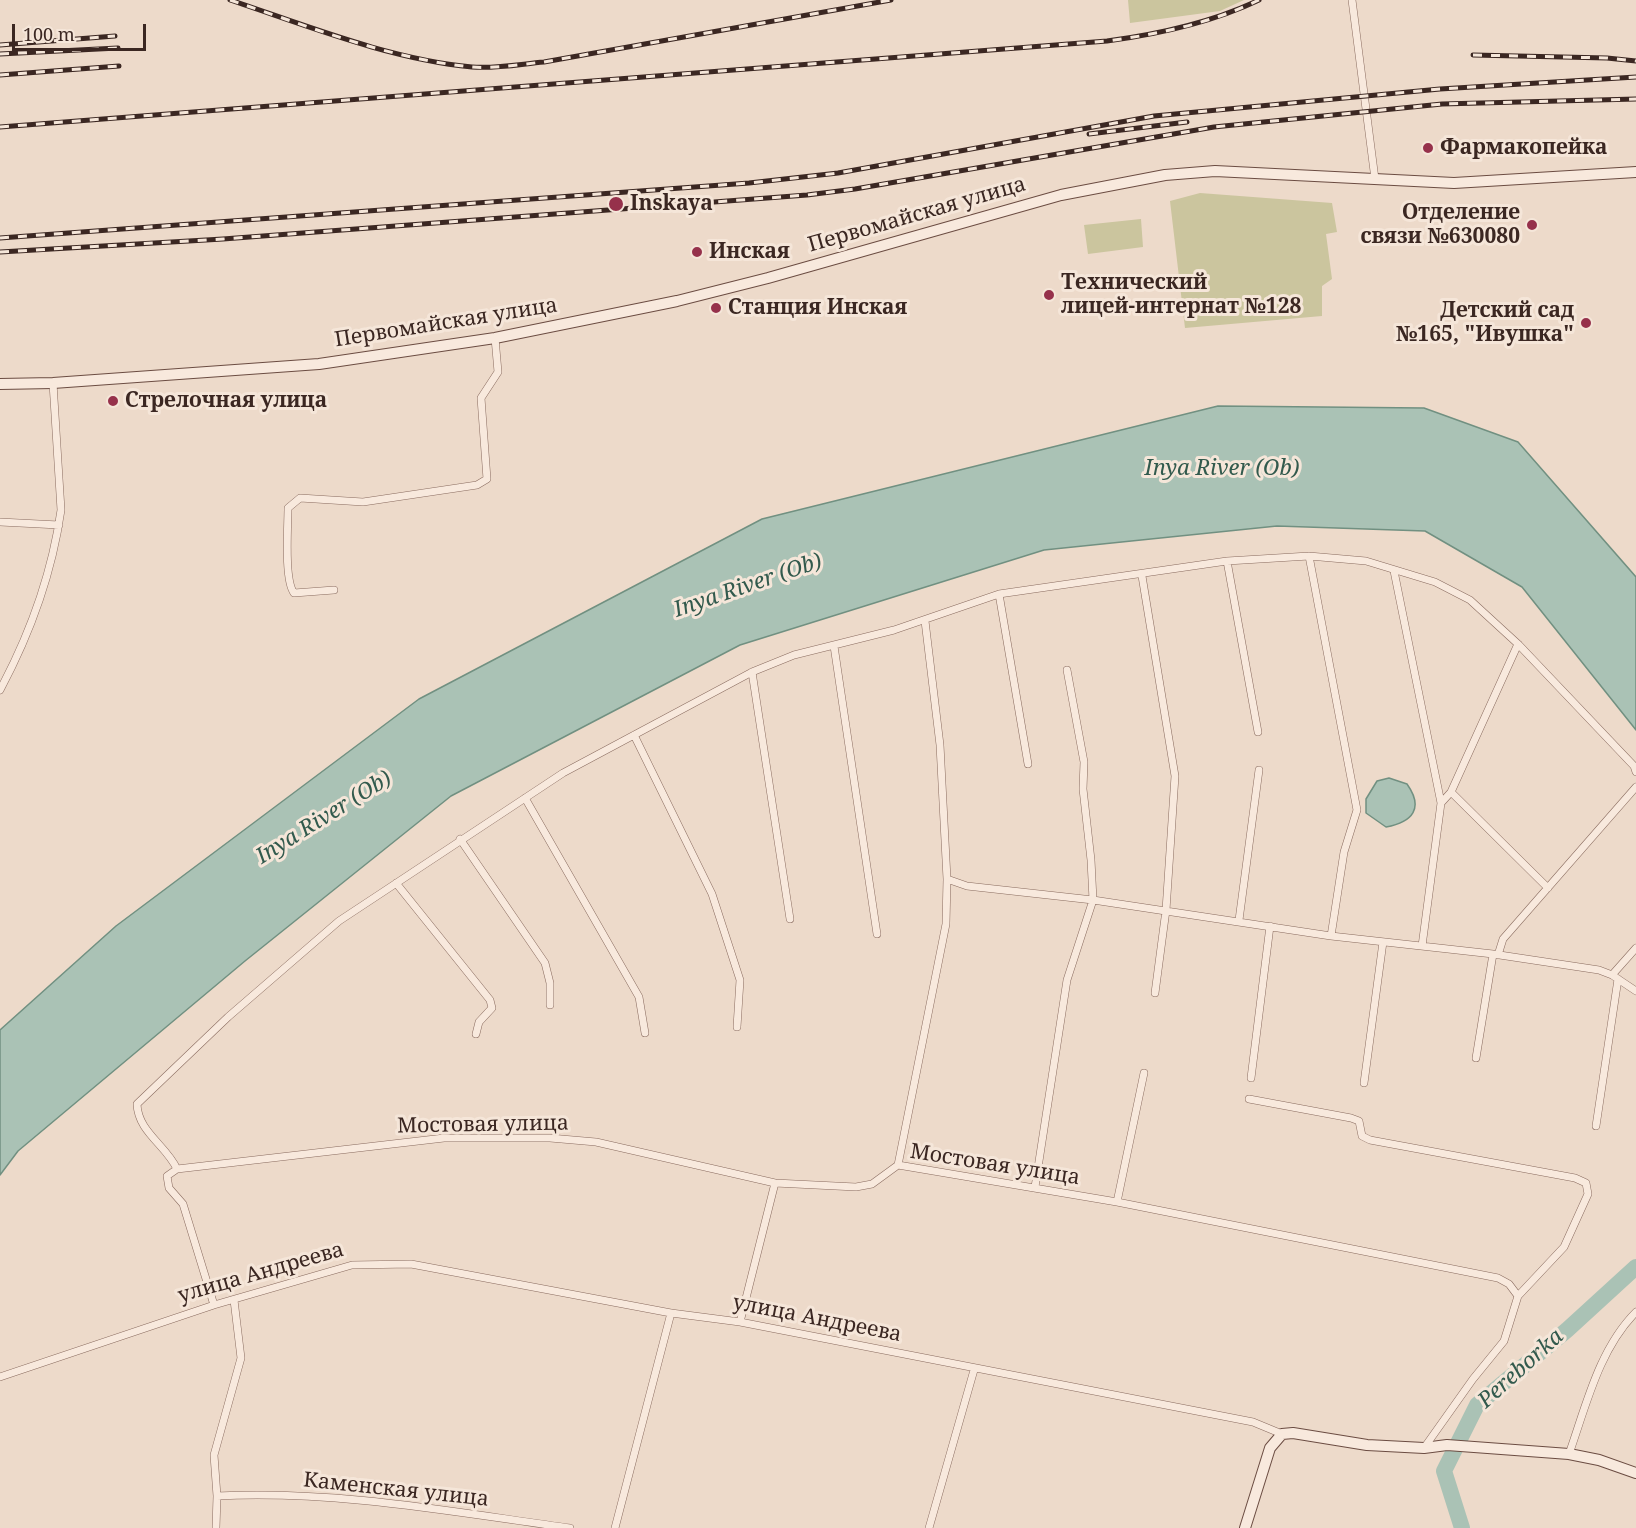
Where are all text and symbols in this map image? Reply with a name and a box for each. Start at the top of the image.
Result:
scale bar [15,12,148,50]
text: 100 m [23,22,75,46]
place label: Фармакопейка [1440,135,1607,161]
marker: Фармакопейка [1421,141,1435,155]
street label: Первомайская улица [805,172,1029,258]
place label: Inskaya [630,191,713,217]
marker: Inskaya [607,195,625,213]
place label: Отделение связи №630080 [1360,200,1520,250]
marker: Отделение связи №630080 [1525,218,1539,232]
place label: Инская [709,239,790,265]
marker: Инская [690,245,704,259]
place label: Технический лицей-интернат №128 [1061,270,1301,320]
marker: Технический лицей-интернат №128 [1042,288,1056,302]
street label: Первомайская улица [333,293,559,353]
place label: Станция Инская [728,295,907,321]
place label: Детский сад №165, "Ивушка" [1396,298,1574,348]
marker: Станция Инская [709,301,723,315]
marker: Детский сад №165, "Ивушка" [1579,316,1593,330]
place label: Стрелочная улица [125,388,327,414]
marker: Стрелочная улица [106,394,120,408]
water label: Inya River (Ob) [1145,456,1299,482]
water label: Inya River (Ob) [671,548,825,624]
water label: Inya River (Ob) [251,766,397,870]
street label: Мостовая улица [397,1111,569,1139]
street label: Мостовая улица [908,1139,1082,1191]
street label: улица Андреева [175,1237,347,1309]
street label: улица Андреева [730,1290,904,1348]
water label: Pereborka [1473,1324,1569,1414]
street label: Каменская улица [302,1468,490,1512]

